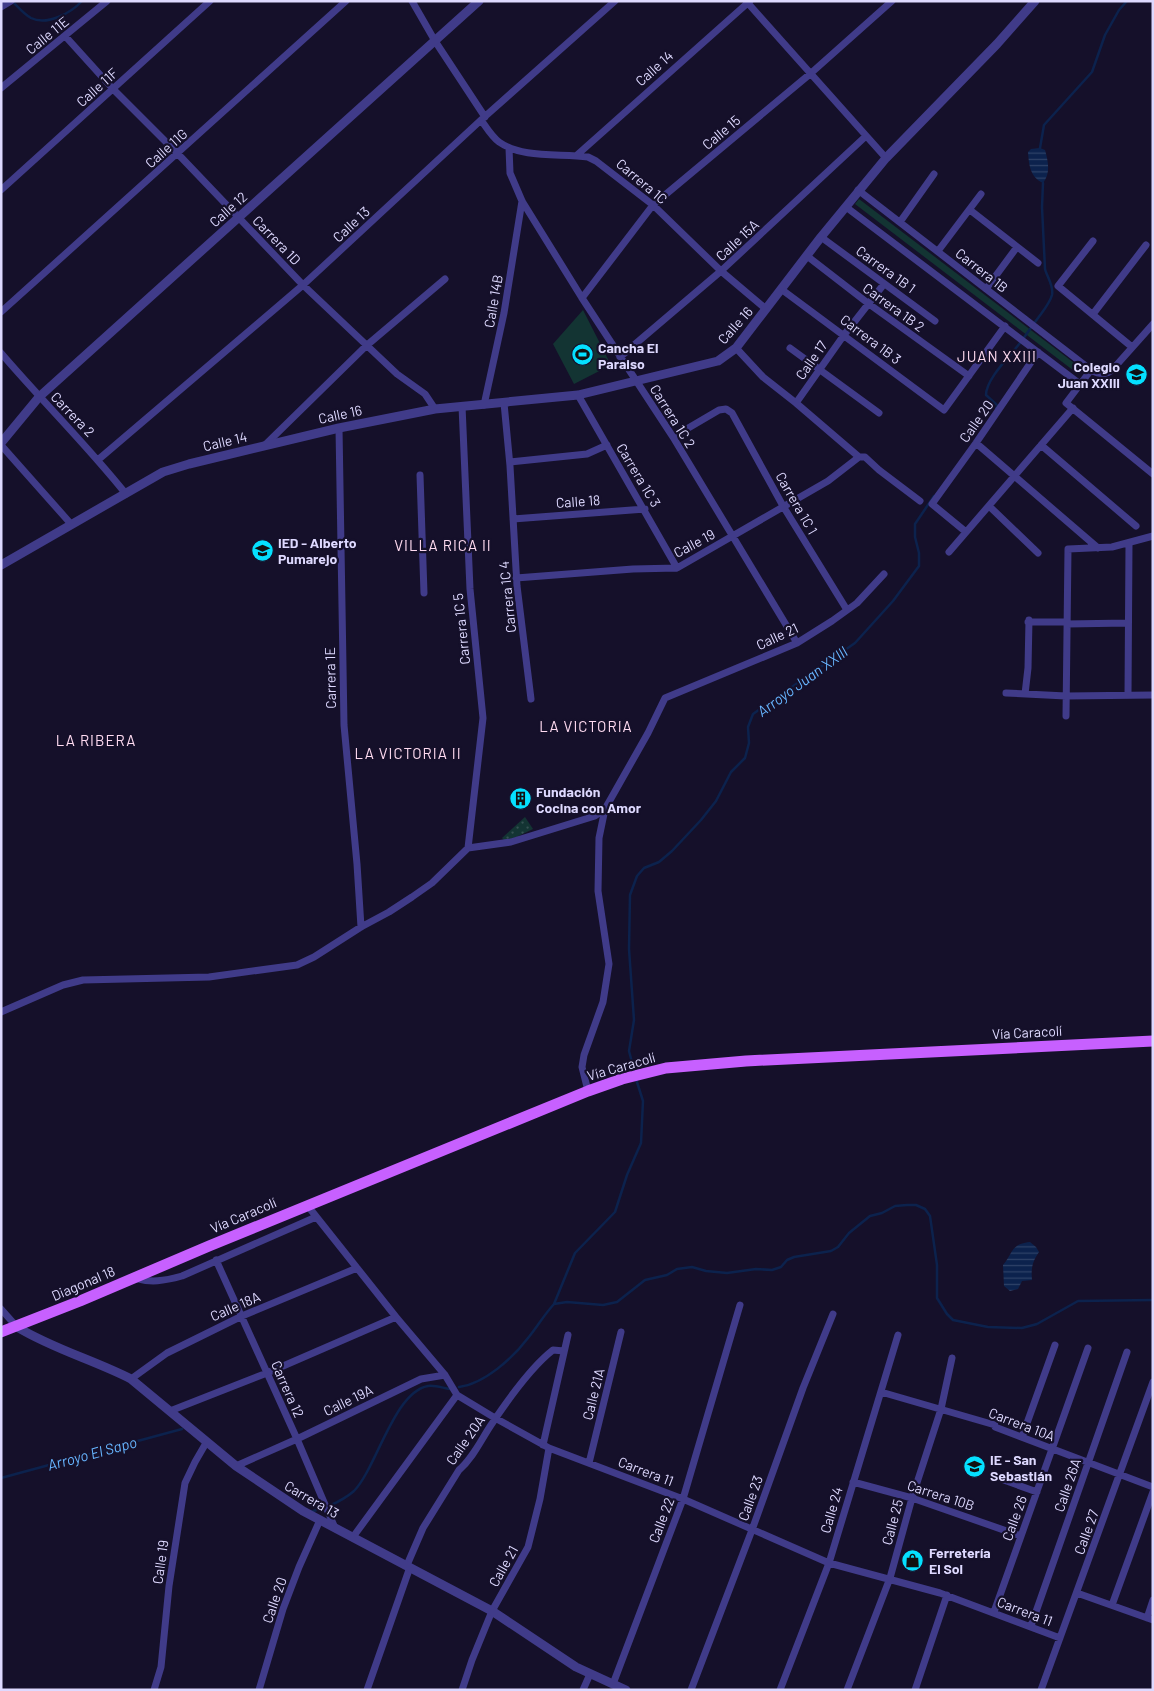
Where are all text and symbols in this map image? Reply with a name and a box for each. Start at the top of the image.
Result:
street label: Calle 11E [22,12,72,58]
street label: Calle 14 [632,47,676,89]
street label: Calle 11F [73,64,121,110]
street label: Calle 15 [699,111,743,153]
street label: Calle 11G [141,125,191,171]
street label: Carrera 1C [613,155,671,207]
street label: Calle 12 [206,188,250,230]
street label: Calle 13 [329,203,373,245]
street label: Carrera 1D [249,212,305,268]
street label: Calle 15A [712,215,762,264]
street label: Carrera 1B 1 [853,242,919,296]
street label: Carrera 1B [952,244,1012,296]
street label: Calle 14B [480,273,506,329]
street label: Carrera 1B 2 [860,279,928,335]
street label: Calle 16 [714,303,756,347]
street label: Carrera 1B 3 [837,311,905,367]
street label: Calle 17 [791,337,831,383]
place label: Cancha El Paraiso [598,339,658,372]
sports icon: Cancha El Paraiso [570,343,594,367]
district label: JUAN XXIII [957,347,1037,365]
place label: Colegio Juan XXIII [1058,358,1120,391]
school or university icon: Colegio Juan XXIII [1124,362,1148,386]
street label: Carrera 1C 2 [647,381,699,451]
street label: Carrera 2 [48,388,98,440]
street label: Calle 20 [955,397,997,445]
street label: Calle 16 [317,401,363,427]
street label: Calle 14 [201,428,249,454]
street label: Carrera 1C 3 [613,440,665,510]
street label: Carrera 1C 1 [772,469,822,537]
street label: Calle 18 [555,491,601,511]
street label: Calle 19 [670,525,718,561]
place label: IED - Alberto Pumarejo [278,534,357,567]
district label: VILLA RICA II [394,536,492,554]
school or university icon: IED - Alberto Pumarejo [250,538,274,562]
street label: Carrera 1C 4 [495,560,519,634]
street label: Carrera 1C 5 [449,593,473,665]
street label: Calle 21 [753,619,801,653]
water label: Arroyo Juan XXIII [753,642,851,720]
street label: Carrera 1E [321,647,339,709]
district label: LA VICTORIA [539,717,633,735]
district label: LA RIBERA [56,731,136,749]
district label: LA VICTORIA II [354,744,462,762]
place label: Fundación Cocina con Amor [536,783,642,816]
building icon: Fundación Cocina con Amor [508,787,532,811]
street label: Vía Caracolí [992,1022,1062,1042]
street label: Vía Caracolí [585,1048,657,1084]
street label: Vía Caracolí [207,1193,279,1236]
street label: Diagonal 18 [49,1262,117,1304]
street label: Calle 18A [207,1287,263,1325]
street label: Carrera 12 [268,1358,308,1420]
street label: Calle 21A [578,1366,608,1422]
street label: Calle 19A [320,1381,376,1419]
street label: Carrera 10A [987,1404,1058,1445]
street label: Calle 20A [442,1412,488,1468]
water label: Arroyo El Sapo [45,1432,139,1474]
place label: IE - San Sebastián [990,1451,1052,1484]
street label: Carrera 11 [616,1453,676,1489]
school or university icon: IE - San Sebastián [962,1455,986,1479]
street label: Calle 26A [1050,1456,1084,1514]
street label: Calle 23 [734,1473,766,1523]
street label: Carrera 10B [905,1476,977,1514]
street label: Carrera 13 [282,1477,342,1521]
street label: Calle 24 [816,1485,846,1535]
street label: Calle 26 [998,1493,1030,1543]
street label: Calle 22 [645,1495,677,1545]
street label: Calle 25 [878,1497,906,1547]
street label: Calle 27 [1070,1507,1102,1557]
street label: Calle 19 [148,1539,172,1585]
street label: Calle 21 [485,1542,521,1590]
place label: Ferretería El Sol [929,1544,991,1577]
shop icon: Ferretería El Sol [901,1548,925,1572]
street label: Calle 20 [258,1575,290,1625]
street label: Carrera 11 [995,1593,1055,1629]

